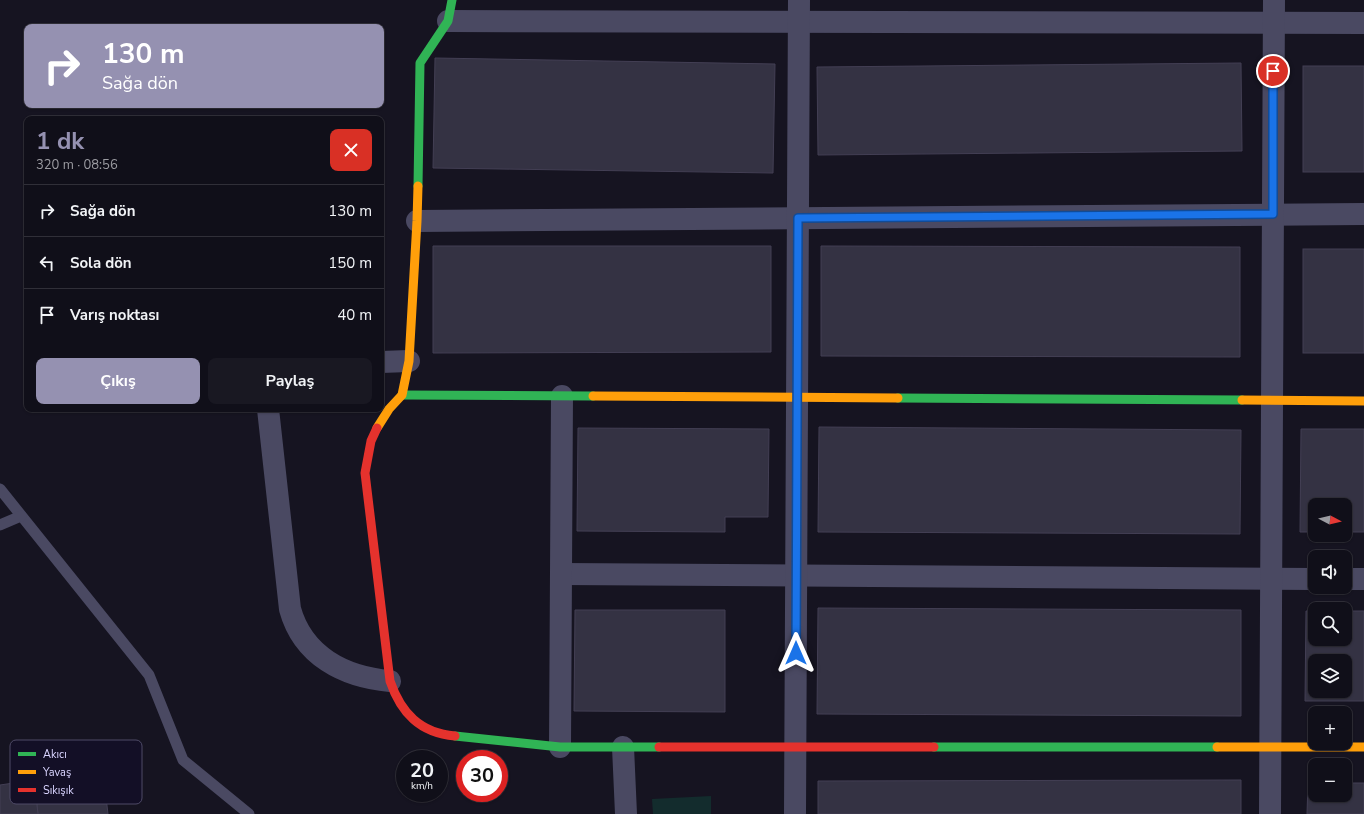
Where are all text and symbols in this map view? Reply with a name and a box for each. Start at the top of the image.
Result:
text: 130 m [102,35,185,73]
icon: right [36,40,88,92]
pin [1256,54,1290,88]
icon: arrive [1262,60,1284,82]
text: Sağa dön [102,71,178,95]
text: 1 dk [36,125,84,157]
button: close [330,129,372,171]
text: 320 m · 08:56 [36,156,118,174]
icon: right [36,200,58,222]
text: Sağa dön [70,201,135,221]
text: 130 m [328,201,372,221]
icon: left [36,252,58,274]
text: Sola dön [70,253,132,273]
text: 150 m [328,253,372,273]
icon: arrive [36,304,58,326]
text: Varış noktası [70,305,159,325]
text: 40 m [337,305,372,325]
button: Çıkış [36,358,200,404]
button: Paylaş [208,358,372,404]
north arrow [1308,498,1352,542]
map controls [1308,498,1352,802]
button: sound [1308,550,1352,594]
button: search [1308,602,1352,646]
position arrow [775,632,817,674]
button: layers [1308,654,1352,698]
button: + [1308,706,1352,750]
legend [10,740,142,804]
text: Akıcı [43,747,67,762]
speed limit sign: 30 [456,750,508,802]
text: 20 [410,757,434,784]
button: − [1308,758,1352,802]
text: Yavaş [42,765,71,780]
text: km/h [411,779,433,793]
text: Sıkışık [43,783,74,798]

